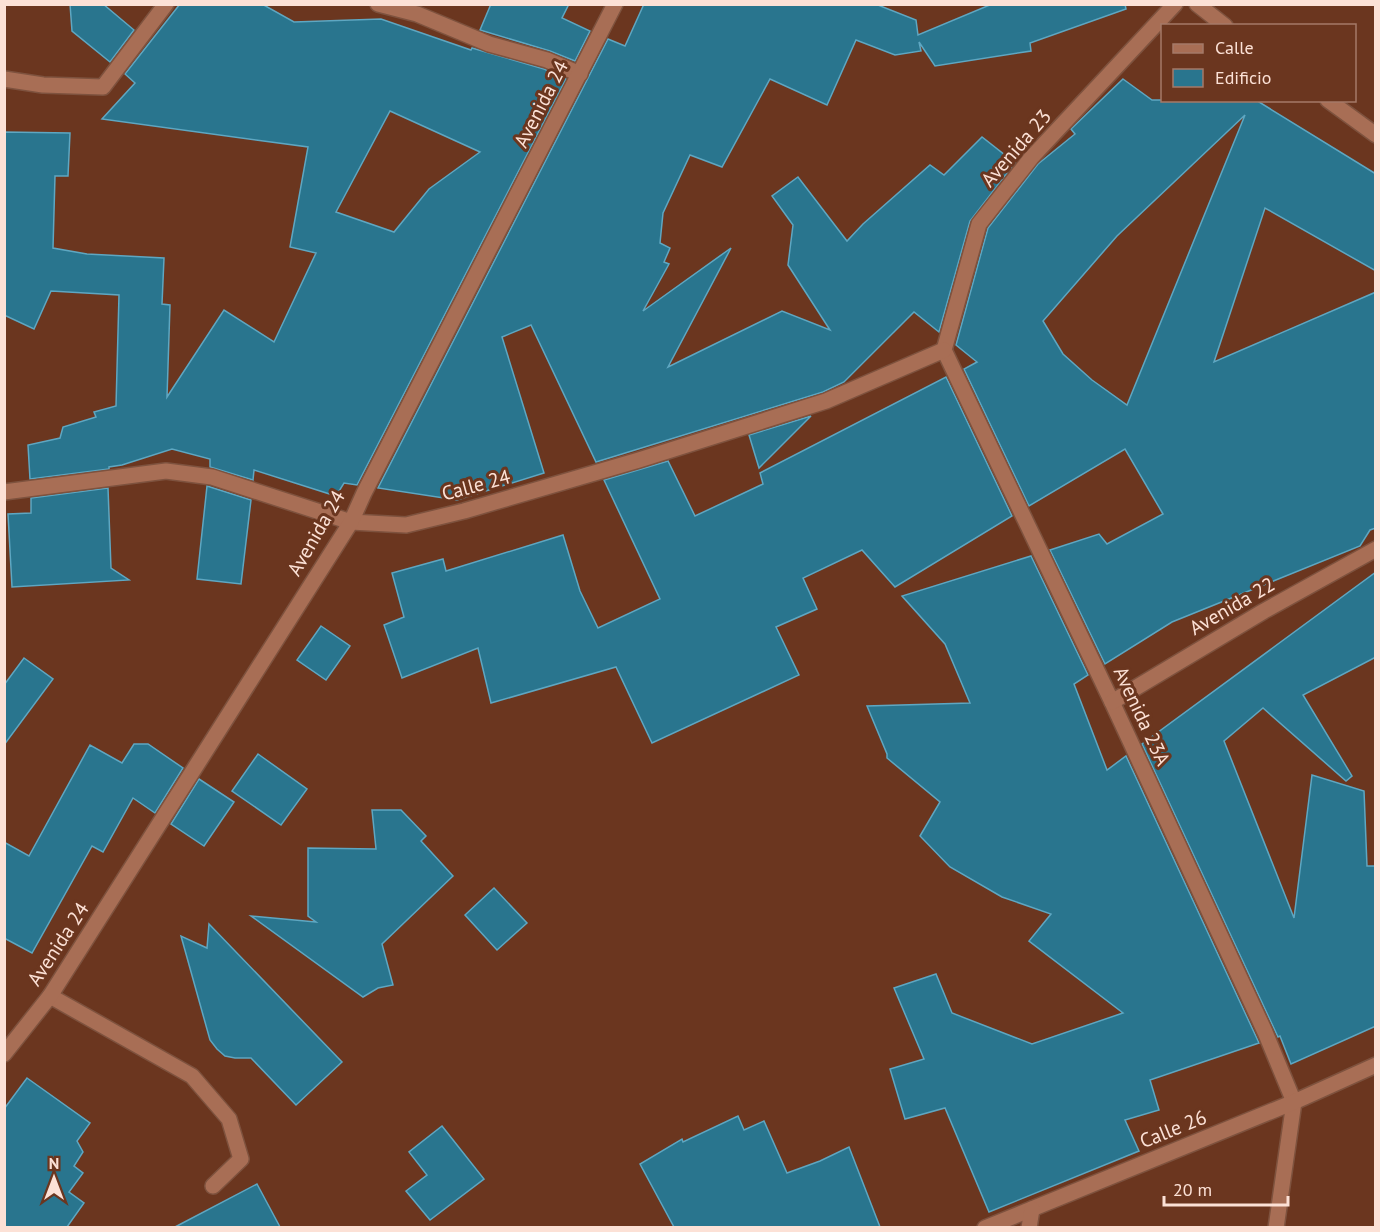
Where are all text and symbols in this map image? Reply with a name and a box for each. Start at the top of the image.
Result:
legend [1161,24,1356,102]
text: Calle [1215,36,1254,59]
street label: Avenida 24 [508,56,574,152]
text: Edificio [1215,66,1271,89]
street label: Avenida 23 [975,104,1057,192]
street label: Calle 24 [439,463,513,507]
street label: Avenida 24 [281,485,351,581]
street label: Avenida 22 [1184,571,1280,641]
street label: Avenida 23A [1108,662,1176,770]
street label: Avenida 24 [21,897,95,991]
street label: Calle 26 [1136,1104,1210,1154]
north arrow [24,1148,84,1208]
text: N [49,1153,59,1173]
scale bar [1164,1169,1288,1207]
text: 20 m [1173,1178,1212,1201]

